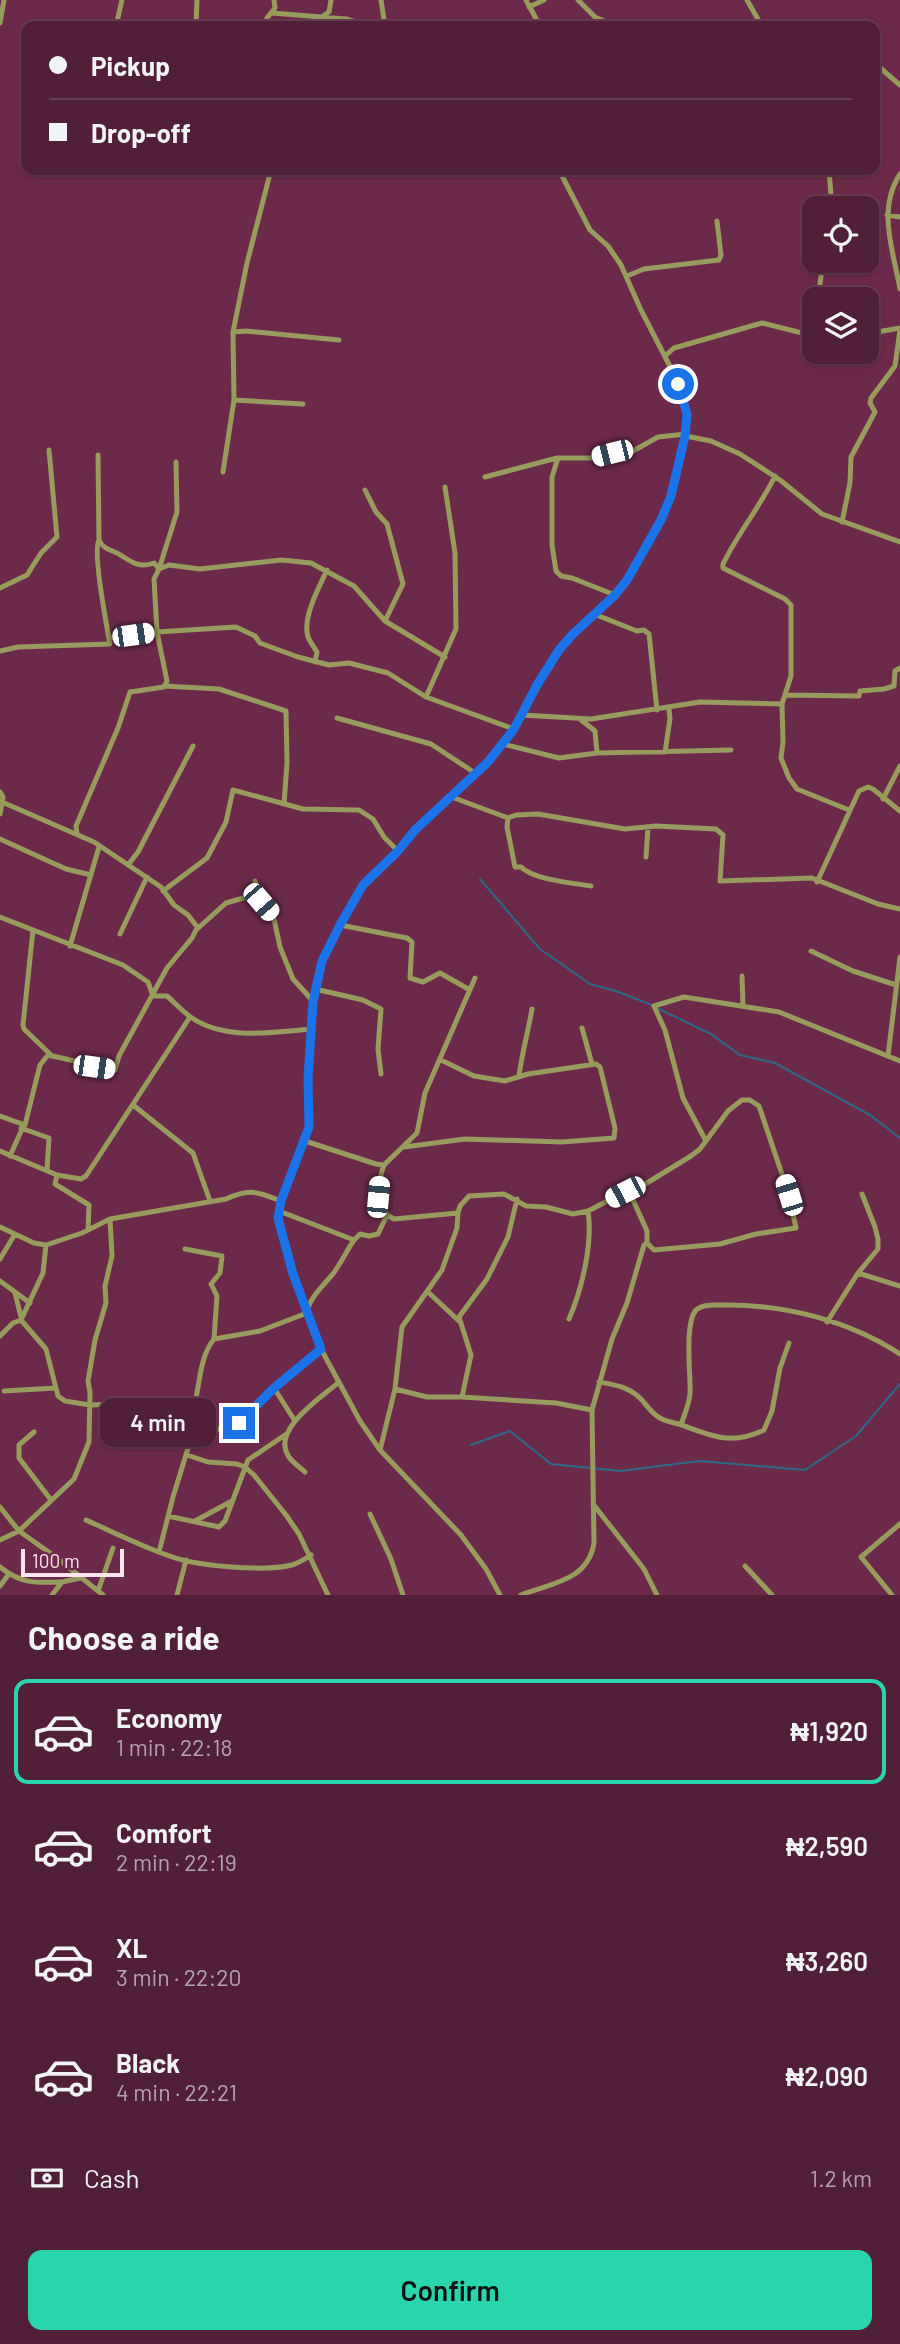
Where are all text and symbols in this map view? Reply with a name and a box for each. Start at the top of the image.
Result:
text: Pickup [91,50,170,81]
text: Drop-off [91,117,191,148]
map controls [802,196,879,364]
button: locate [802,196,879,273]
button: layers [802,287,879,364]
route start [662,368,694,400]
car [590,438,635,468]
car [111,622,156,648]
car [240,879,283,925]
car [72,1054,117,1080]
car [773,1172,806,1218]
car [602,1173,649,1211]
car [366,1175,391,1219]
callout: 4 min [99,1398,215,1448]
route end [223,1407,255,1439]
text: 4 min [130,1408,186,1436]
scale bar [21,1546,124,1578]
text: 100 m [32,1549,80,1572]
text: Choose a ride [28,1618,220,1656]
icon: car [32,1700,95,1763]
text: Economy [116,1702,222,1733]
text: ₦1,920 [790,1715,868,1746]
text: 1 min · 22:18 [116,1733,232,1761]
icon: car [32,1815,95,1878]
text: Comfort [116,1817,212,1848]
text: ₦2,590 [786,1830,868,1861]
text: 2 min · 22:19 [116,1848,237,1876]
icon: car [32,1930,95,1993]
text: XL [116,1932,147,1963]
text: ₦3,260 [786,1945,868,1976]
text: 3 min · 22:20 [116,1963,242,1991]
icon: car [32,2045,95,2108]
text: Black [116,2047,180,2078]
text: ₦2,090 [786,2060,868,2091]
text: 4 min · 22:21 [116,2078,237,2106]
icon: cash [28,2159,66,2197]
text: Cash [84,2162,139,2193]
text: 1.2 km [810,2164,872,2192]
button: Confirm [28,2250,872,2330]

